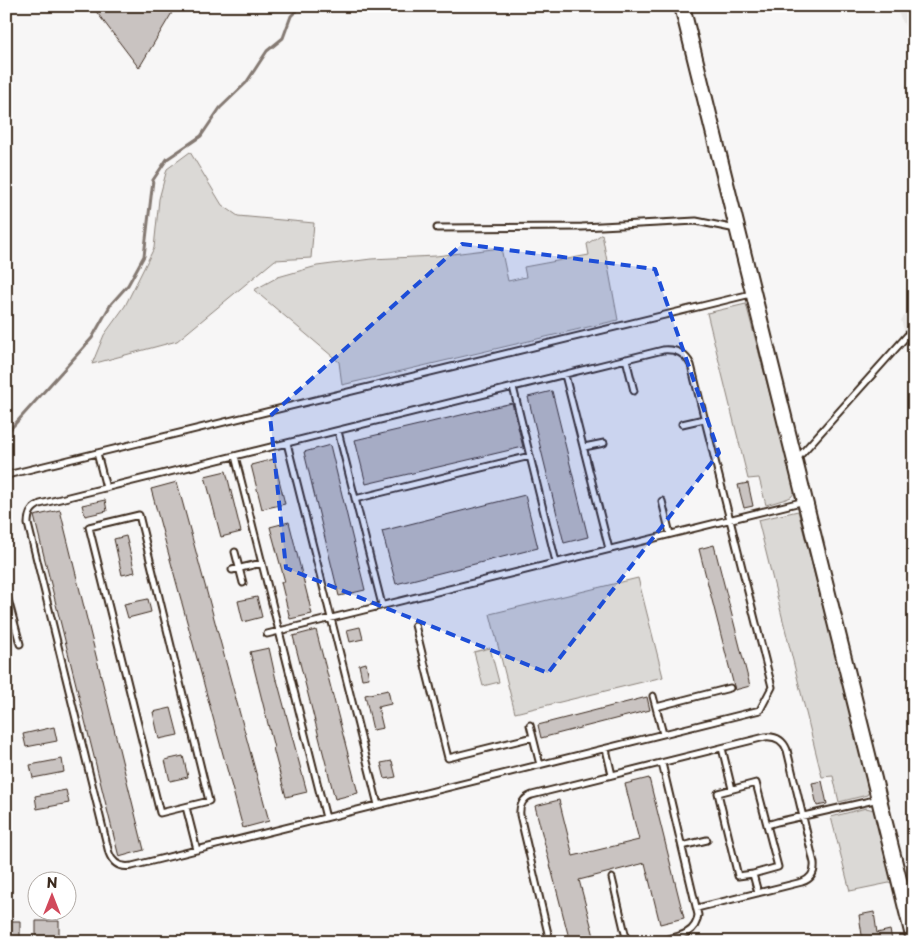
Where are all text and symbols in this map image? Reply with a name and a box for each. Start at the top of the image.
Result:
north arrow [28,870,78,920]
text: N [46,872,58,893]

